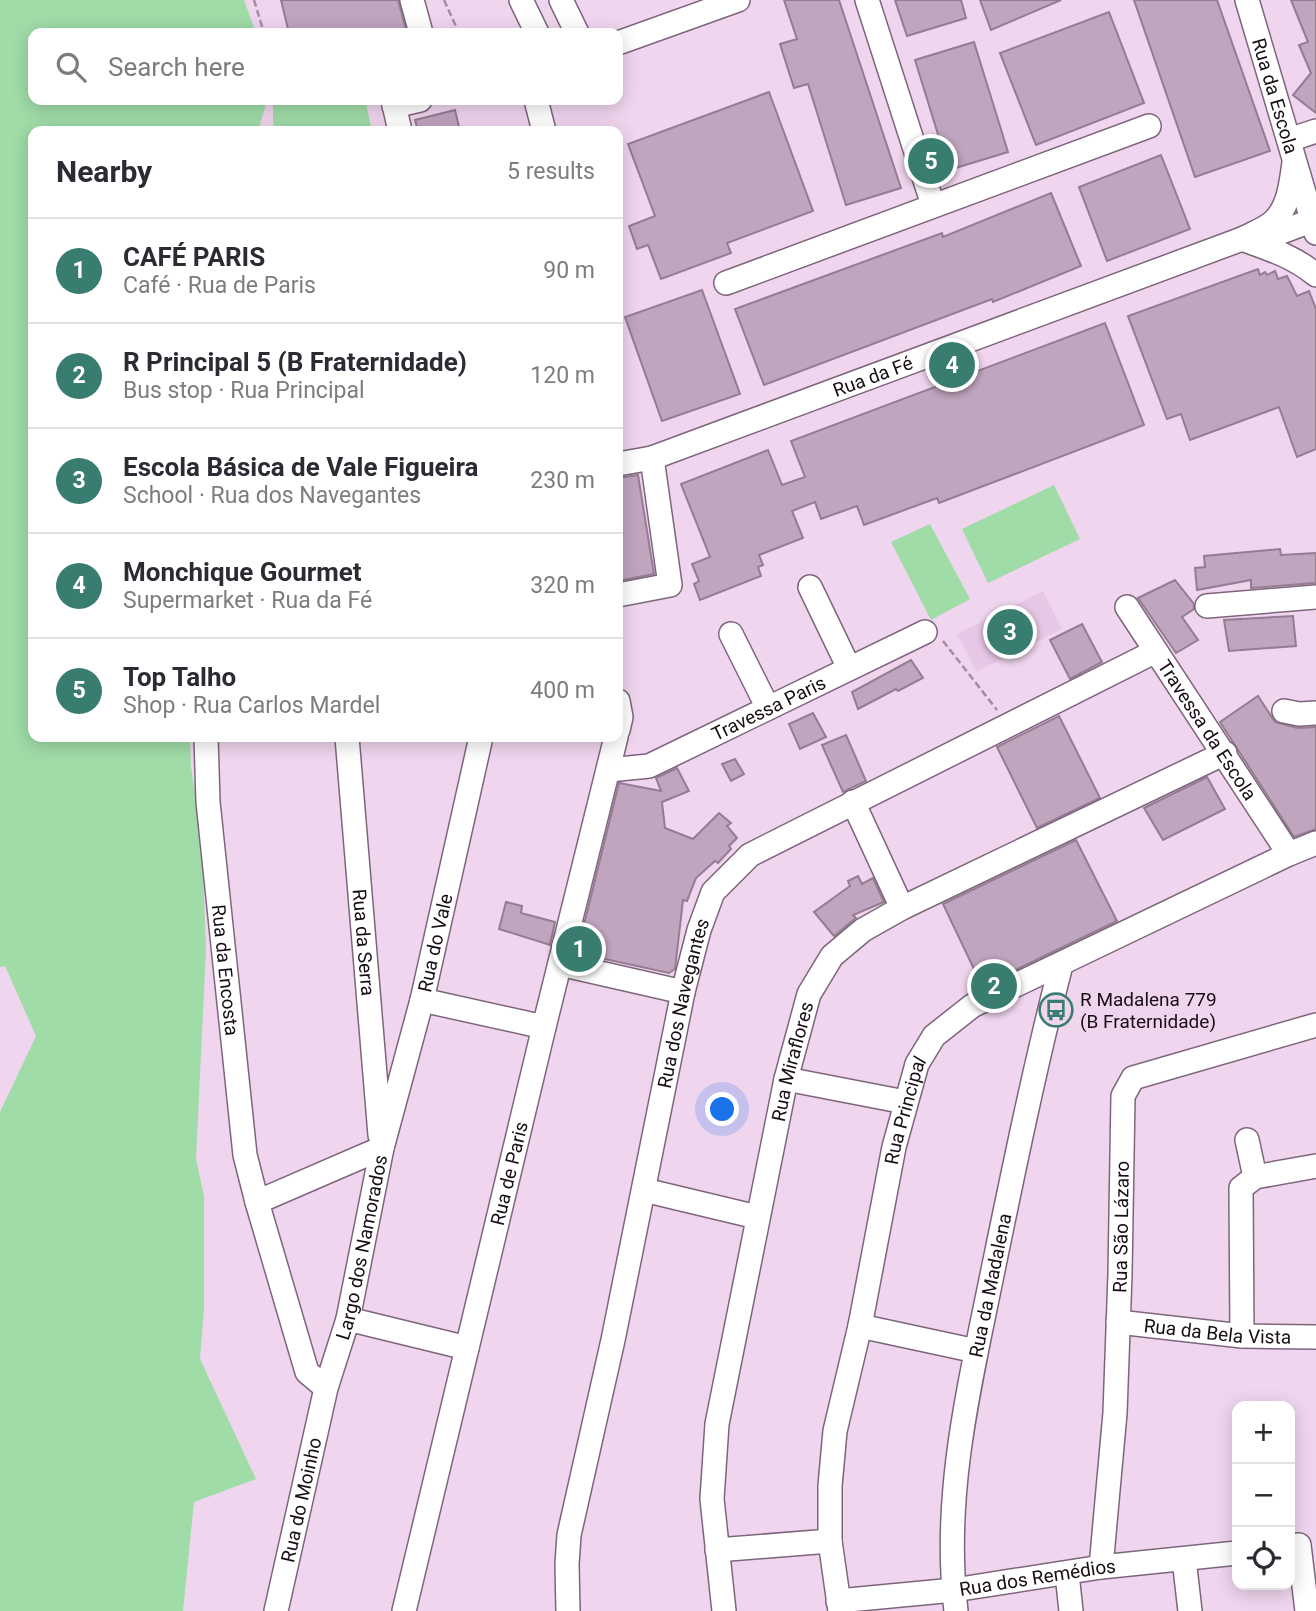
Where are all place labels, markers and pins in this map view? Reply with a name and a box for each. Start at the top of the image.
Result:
pin: 5 [908,135,954,187]
pin: 4 [929,339,975,391]
pin: 3 [987,606,1033,658]
pin: 1 [556,923,602,975]
pin: 2 [971,960,1017,1012]
place label: R Madalena 779 (B Fraternidade) [1080,988,1217,1033]
bus stop icon: R Madalena 779 (B Fraternidade) [1037,991,1075,1029]

